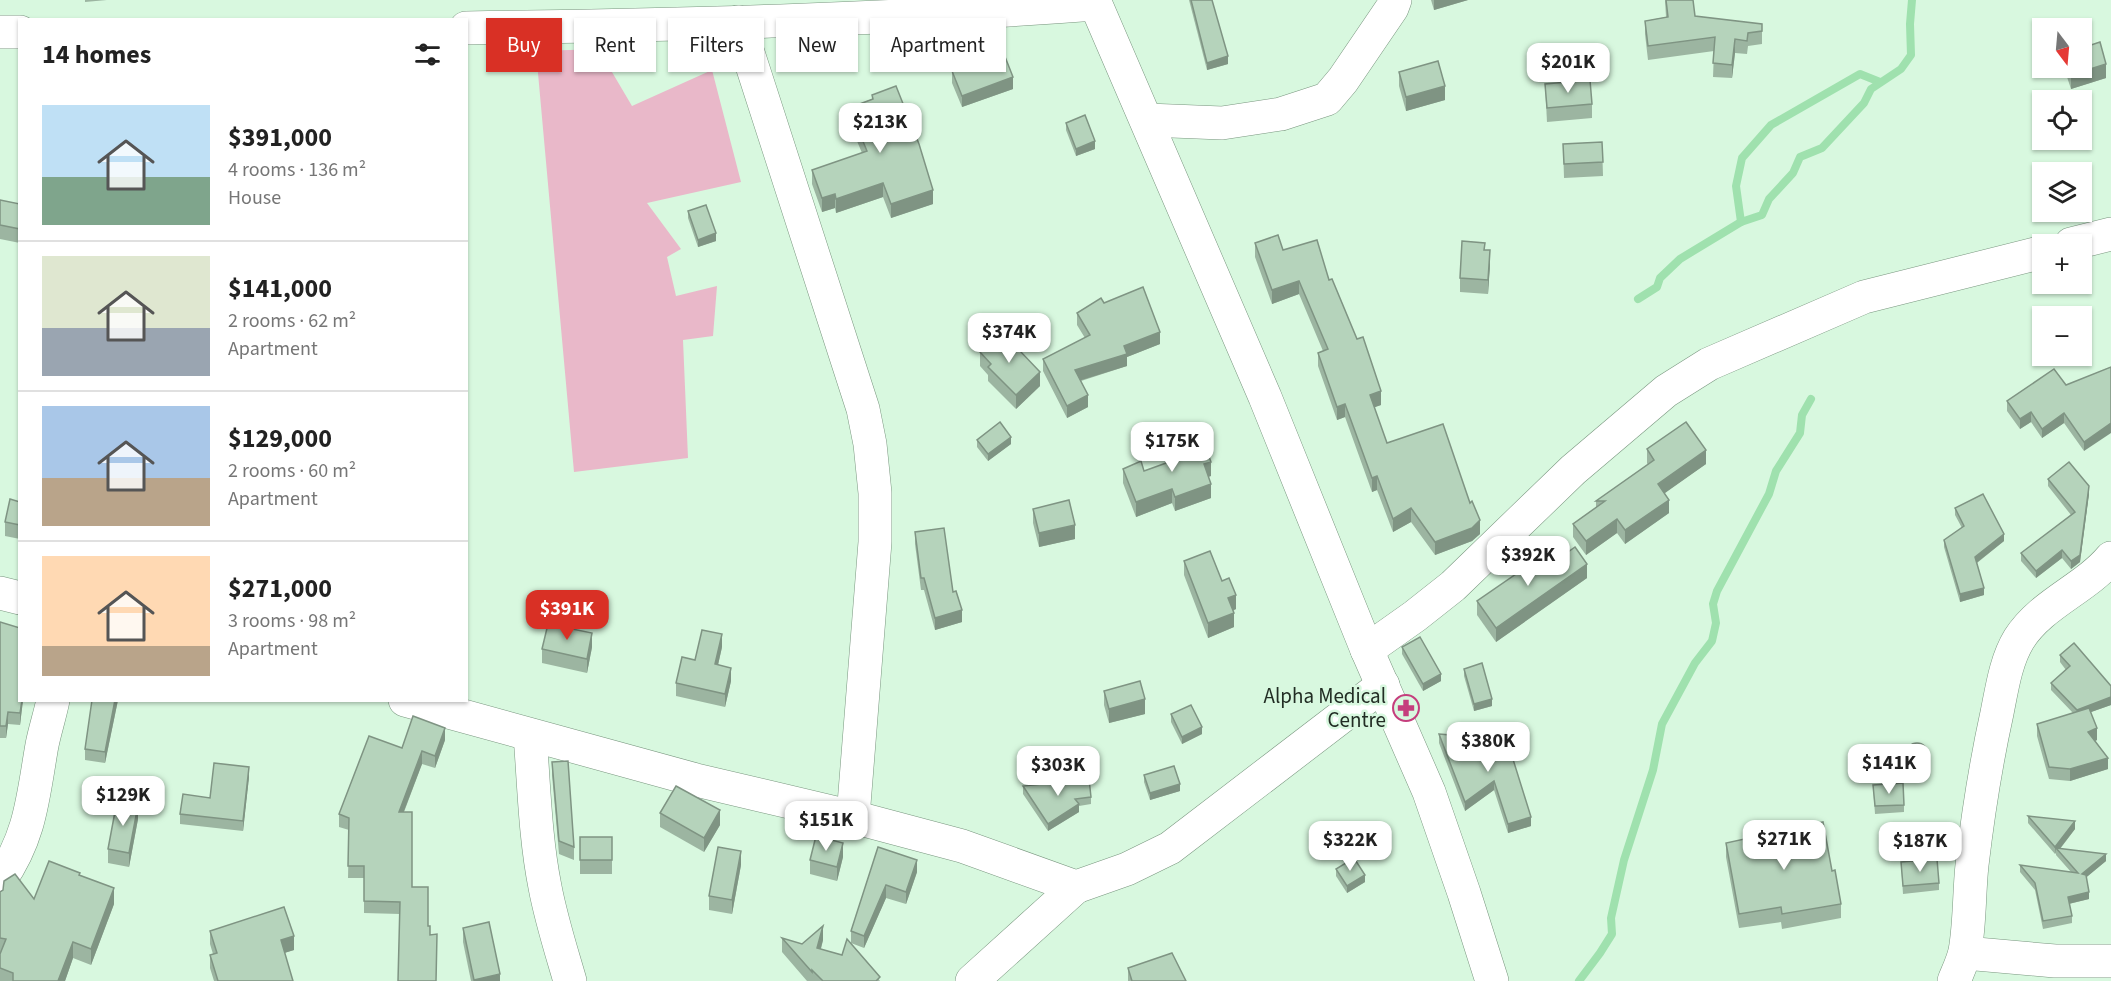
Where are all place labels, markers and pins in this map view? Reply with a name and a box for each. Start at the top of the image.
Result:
pin: $201K [1526,43,1610,94]
pin: $213K [838,103,922,154]
pin: $374K [967,313,1051,364]
pin: $175K [1130,422,1214,473]
pin: $392K [1486,536,1570,587]
pin: $391K [525,590,609,641]
place label: Alpha Medical Centre [1264,681,1386,735]
pharmacy icon: Alpha Medical Centre [1391,693,1421,723]
pin: $380K [1446,722,1530,773]
pin: $141K [1847,744,1931,795]
pin: $303K [1016,746,1100,797]
pin: $129K [81,776,165,827]
pin: $151K [784,801,868,852]
pin: $271K [1742,820,1826,871]
pin: $322K [1308,821,1392,872]
pin: $187K [1878,822,1962,873]

